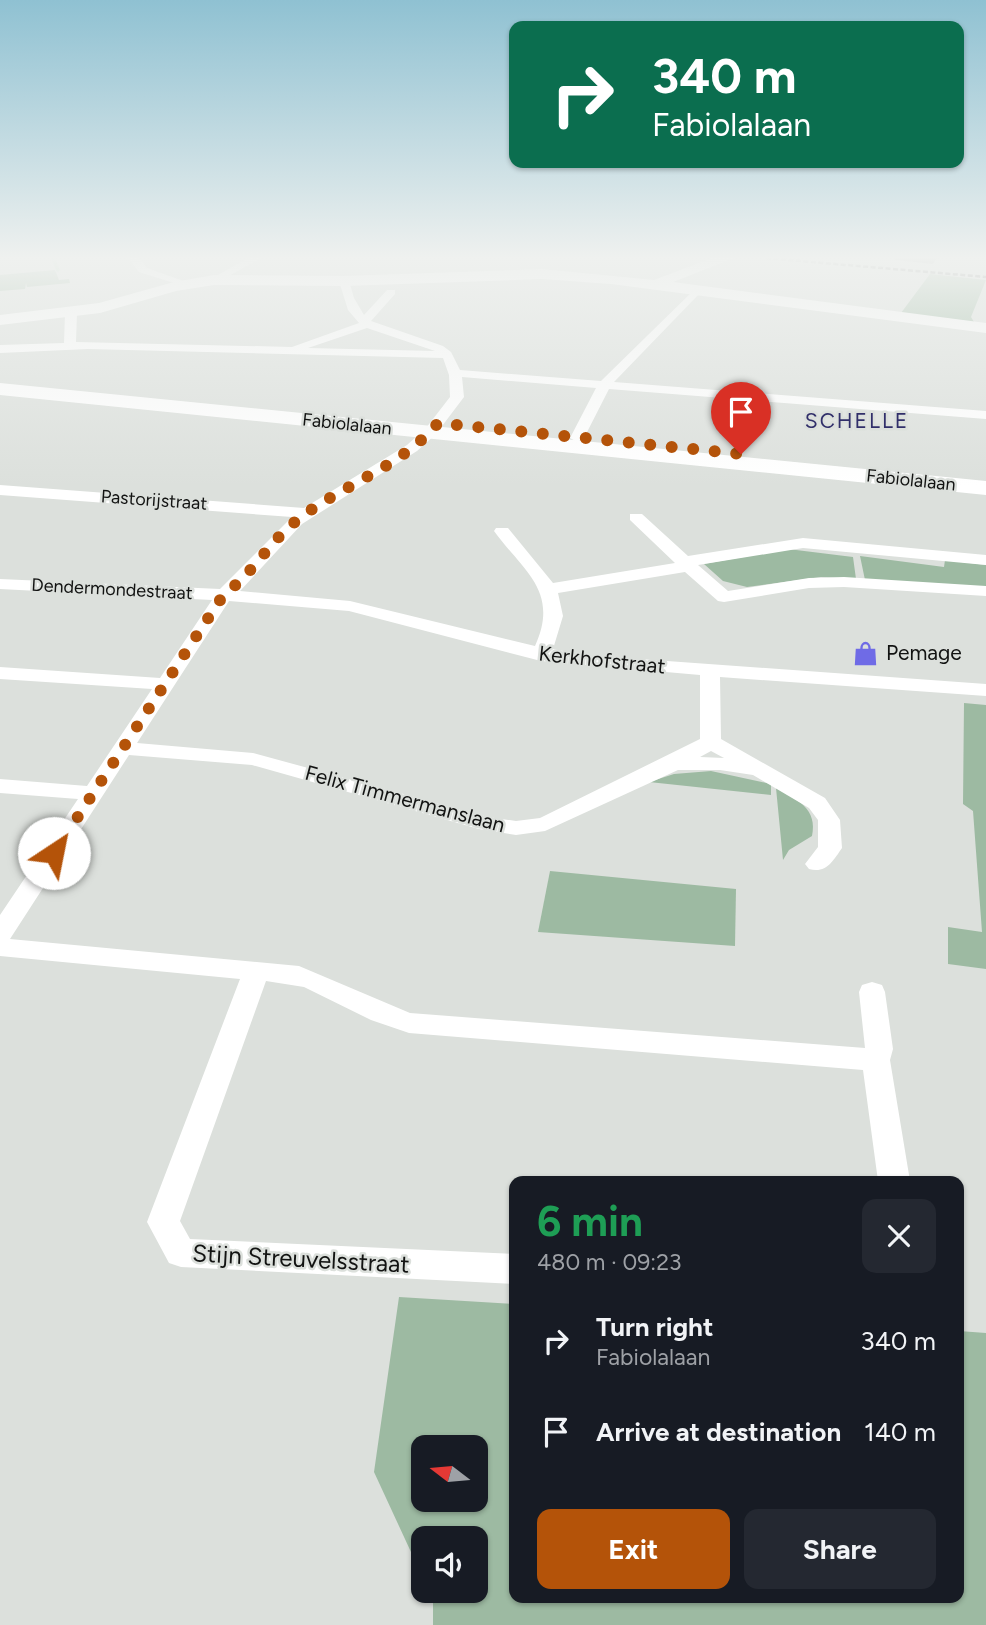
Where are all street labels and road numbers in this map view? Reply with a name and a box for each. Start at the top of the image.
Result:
street label: Fabiolalaan [301,408,393,440]
street label: Fabiolalaan [865,464,957,496]
street label: Pastorijstraat [100,485,208,515]
street label: Dendermondestraat [31,574,193,604]
street label: Kerkhofstraat [537,640,667,679]
street label: Felix Timmermanslaan [302,760,508,837]
street label: Stijn Streuvelsstraat [192,1238,410,1279]

